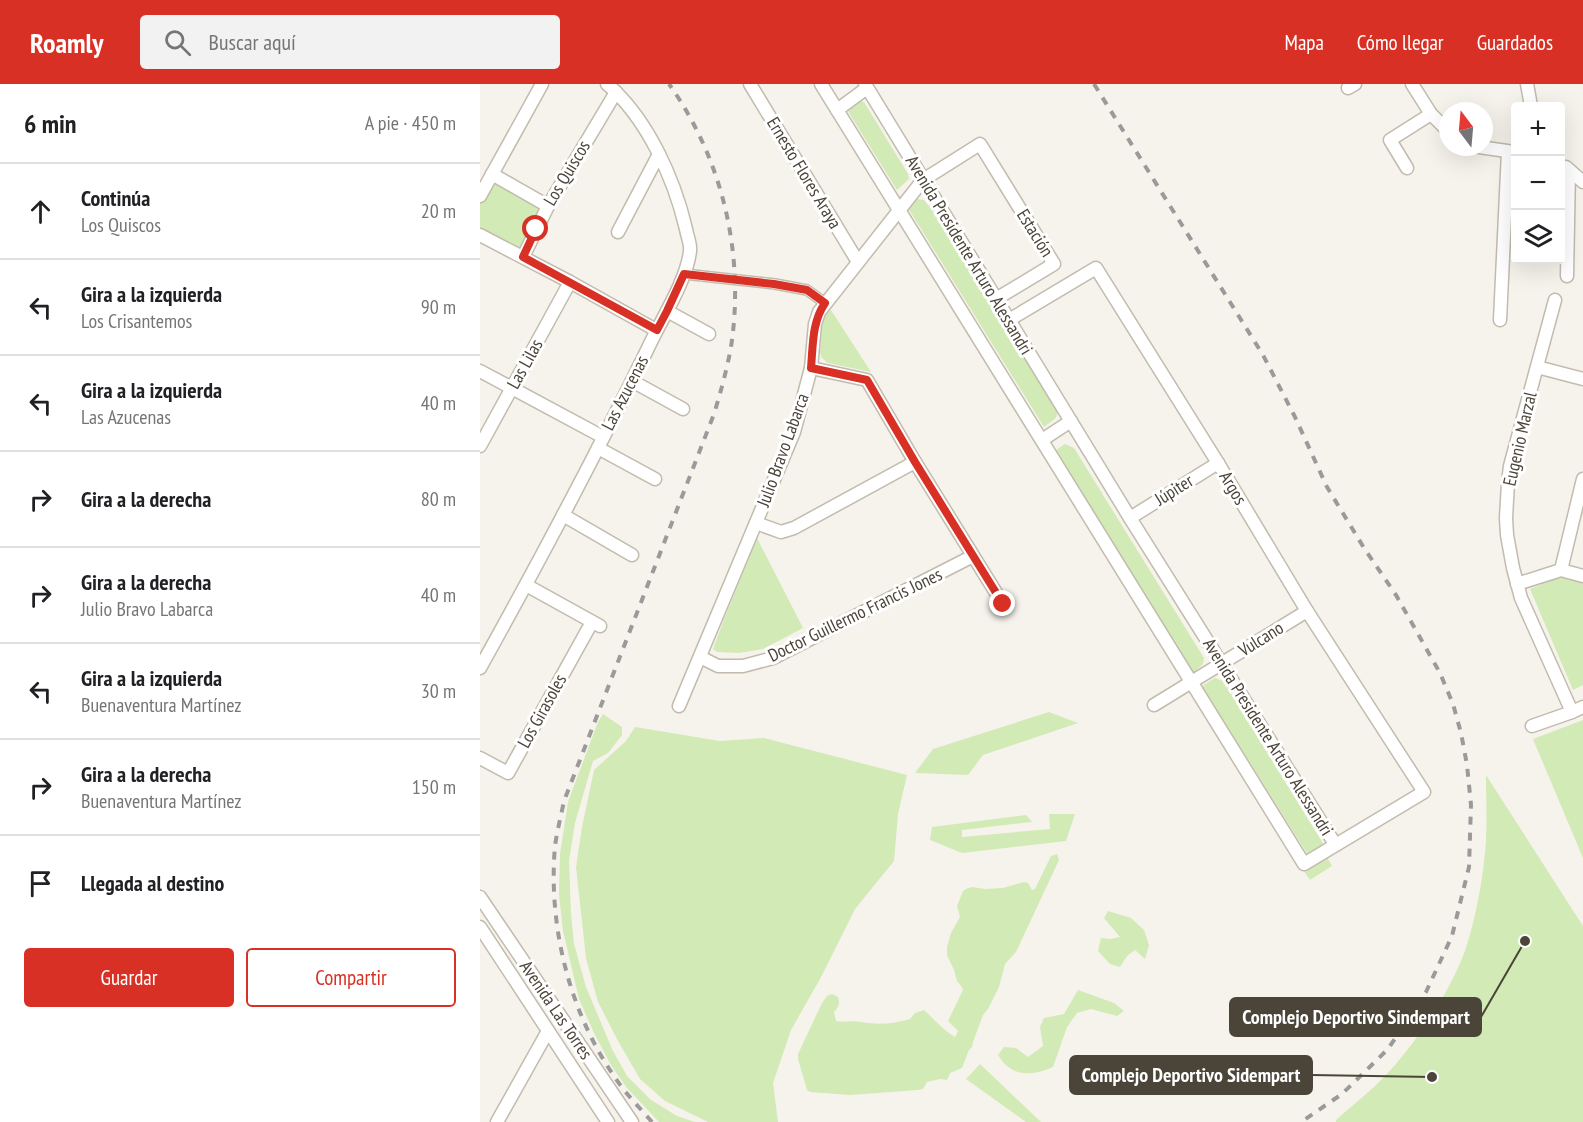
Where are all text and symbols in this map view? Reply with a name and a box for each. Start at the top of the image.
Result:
search box [140,15,560,69]
text: Roamly [30,24,104,61]
icon: search [161,26,194,59]
text: Buscar aquí [209,28,296,56]
text: Mapa [1285,29,1324,56]
text: Cómo llegar [1357,29,1444,56]
text: Guardados [1477,29,1553,56]
north arrow [1439,102,1493,156]
map controls [1511,102,1565,264]
button: + [1511,102,1565,156]
text: 6 min [24,107,77,140]
text: A pie · 450 m [365,110,456,136]
street label: Ernesto Flores Araya [762,113,847,233]
street label: Los Quiscos [538,136,595,210]
street label: Avenida Presidente Arturo Alessandri [901,151,1038,359]
button: − [1511,156,1565,210]
text: Continúa [81,184,150,212]
icon: ahead [24,195,57,228]
text: 20 m [421,198,456,224]
street label: Estación [1012,205,1059,261]
button: layers [1511,210,1565,264]
text: Los Quiscos [81,212,161,238]
route start [522,215,548,241]
text: Gira a la izquierda [81,280,222,308]
icon: left [24,291,57,324]
text: 90 m [421,294,456,320]
text: Los Crisantemos [81,308,192,334]
street label: Las Lilas [502,335,548,393]
street label: Las Azucenas [596,351,653,434]
text: Gira a la izquierda [81,376,222,404]
icon: left [24,387,57,420]
street label: Eugenio Marzal [1498,389,1542,488]
text: 40 m [421,390,456,416]
street label: Julio Bravo Labarca [751,390,814,511]
text: Las Azucenas [81,404,171,430]
street label: Argos [1215,467,1252,509]
street label: Júpiter [1149,469,1197,511]
icon: right [24,483,57,516]
text: Gira a la derecha [81,485,211,513]
text: 80 m [421,486,456,512]
street label: Doctor Guillermo Francis Jones [764,562,946,667]
text: Gira a la derecha [81,568,211,596]
icon: right [24,579,57,612]
text: 40 m [421,582,456,608]
route end [989,590,1015,616]
text: Julio Bravo Labarca [81,596,213,622]
street label: Vulcano [1233,616,1288,662]
street label: Avenida Presidente Arturo Alessandri [1198,634,1339,840]
text: Gira a la izquierda [81,664,222,692]
street label: Los Girasoles [512,670,571,752]
icon: left [24,675,57,708]
text: 30 m [421,678,456,704]
text: Buenaventura Martínez [81,692,241,718]
text: Gira a la derecha [81,760,211,788]
icon: right [24,771,57,804]
text: 150 m [412,774,456,800]
text: Buenaventura Martínez [81,788,241,814]
icon: arrive [24,867,57,900]
text: Llegada al destino [81,869,224,897]
button: Guardar [24,948,234,1007]
button: Compartir [246,948,456,1007]
street label: Avenida Las Torres [515,956,598,1063]
callout: Complejo Deportivo Sindempart [1230,998,1481,1036]
text: Complejo Deportivo Sindempart [1242,1004,1470,1030]
callout: Complejo Deportivo Sidempart [1070,1056,1312,1094]
text: Complejo Deportivo Sidempart [1082,1062,1300,1088]

